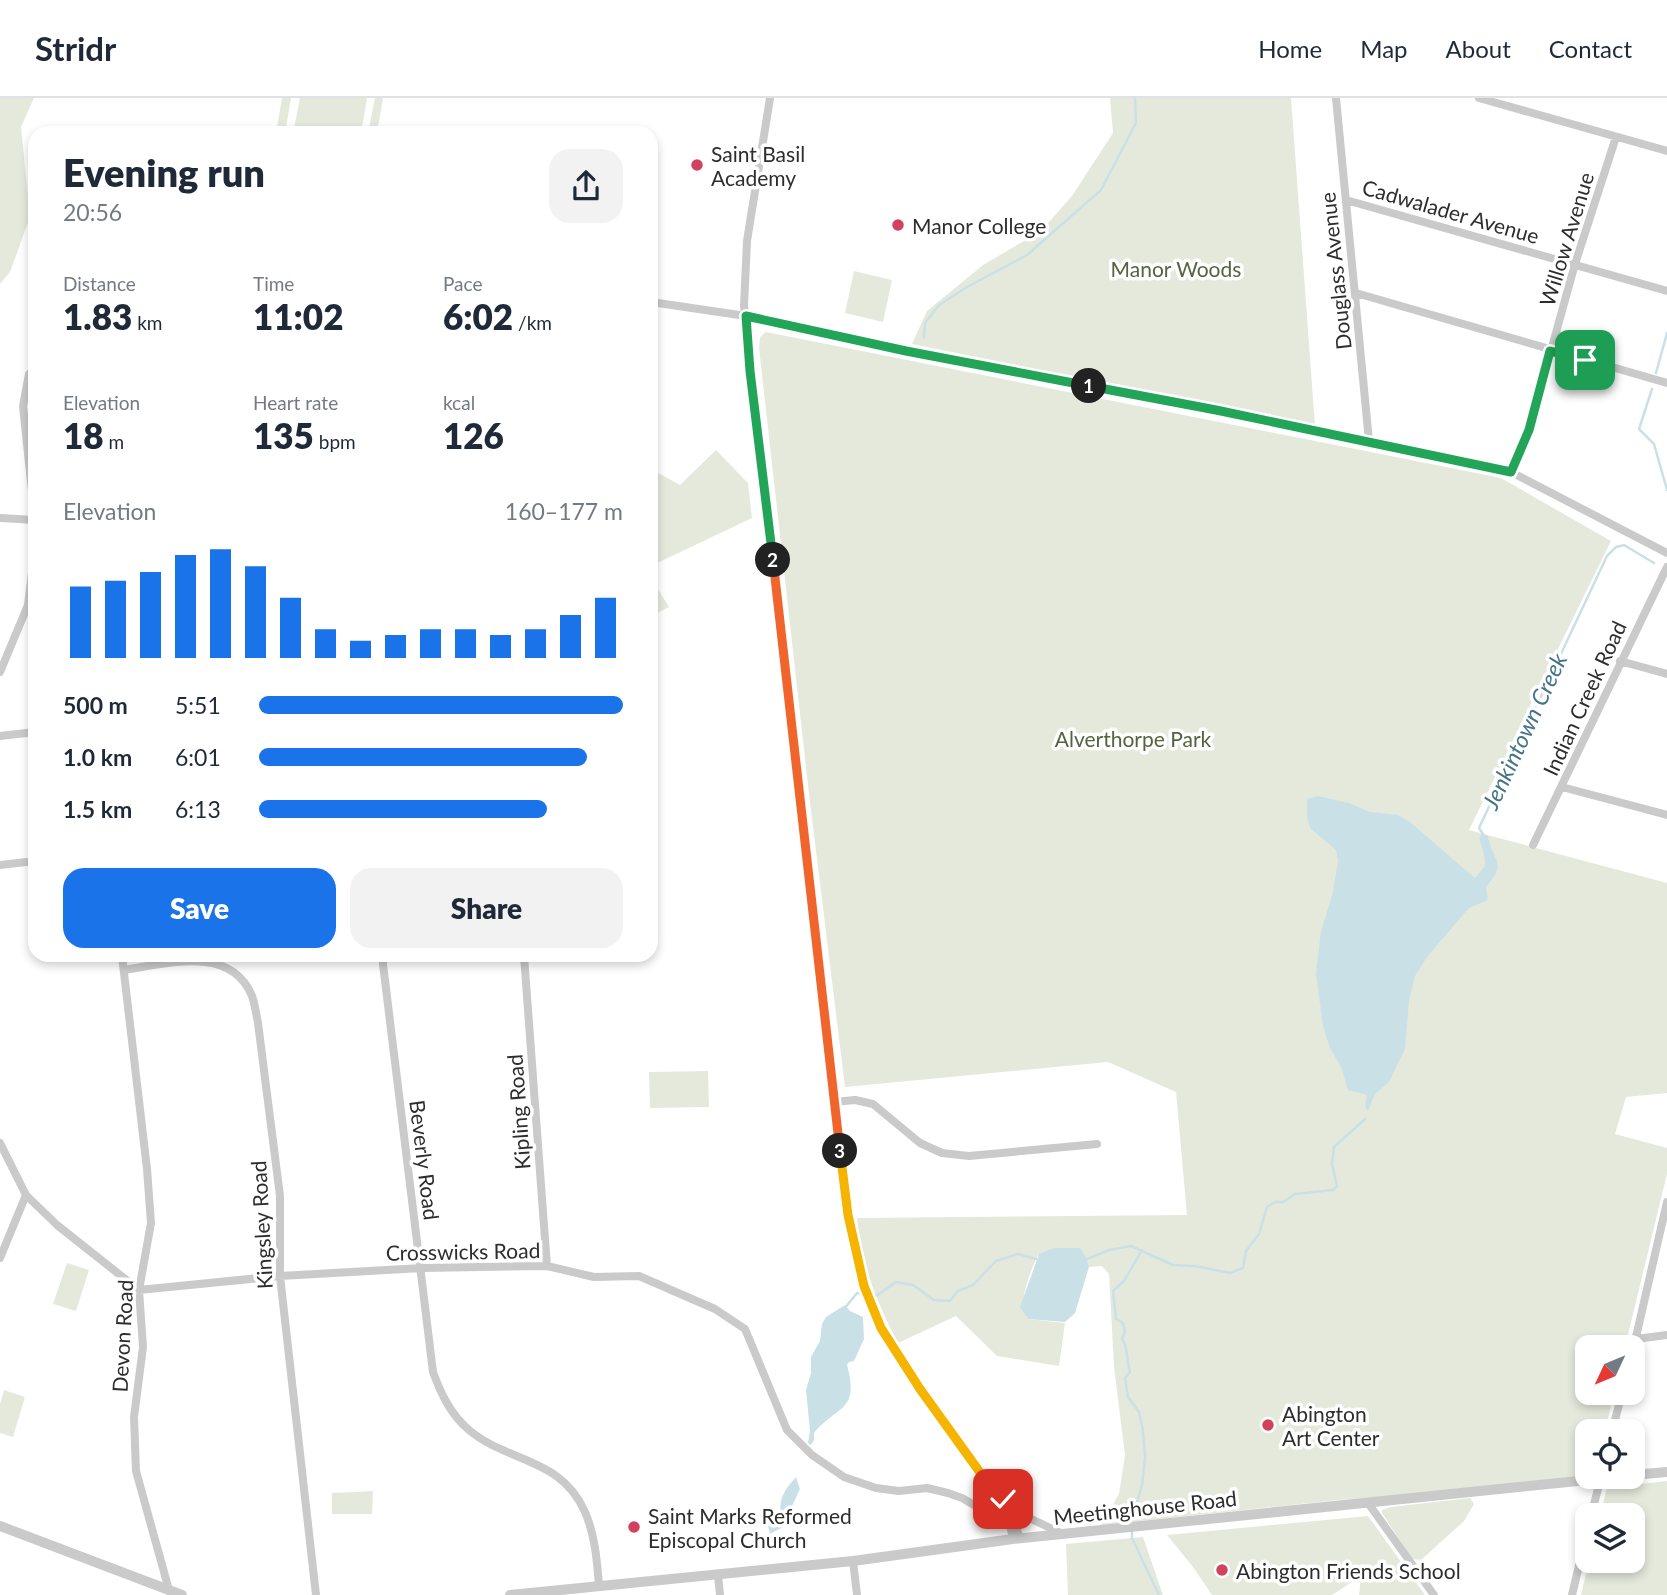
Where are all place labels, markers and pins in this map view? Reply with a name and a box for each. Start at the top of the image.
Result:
place label: Saint Basil Academy [711,141,805,190]
marker: Saint Basil Academy [689,157,705,173]
place label: Manor College [912,213,1046,238]
marker: Manor College [890,217,906,233]
pin [1555,330,1615,390]
pin: 1 [1072,368,1106,404]
pin: 2 [756,542,790,578]
pin: 3 [822,1134,858,1168]
place label: Abington Art Center [1282,1401,1380,1450]
marker: Abington Art Center [1260,1417,1276,1433]
pin [973,1469,1033,1529]
place label: Saint Marks Reformed Episcopal Church [648,1503,852,1552]
marker: Saint Marks Reformed Episcopal Church [626,1519,642,1535]
place label: Abington Friends School [1236,1558,1461,1583]
marker: Abington Friends School [1214,1562,1230,1578]

